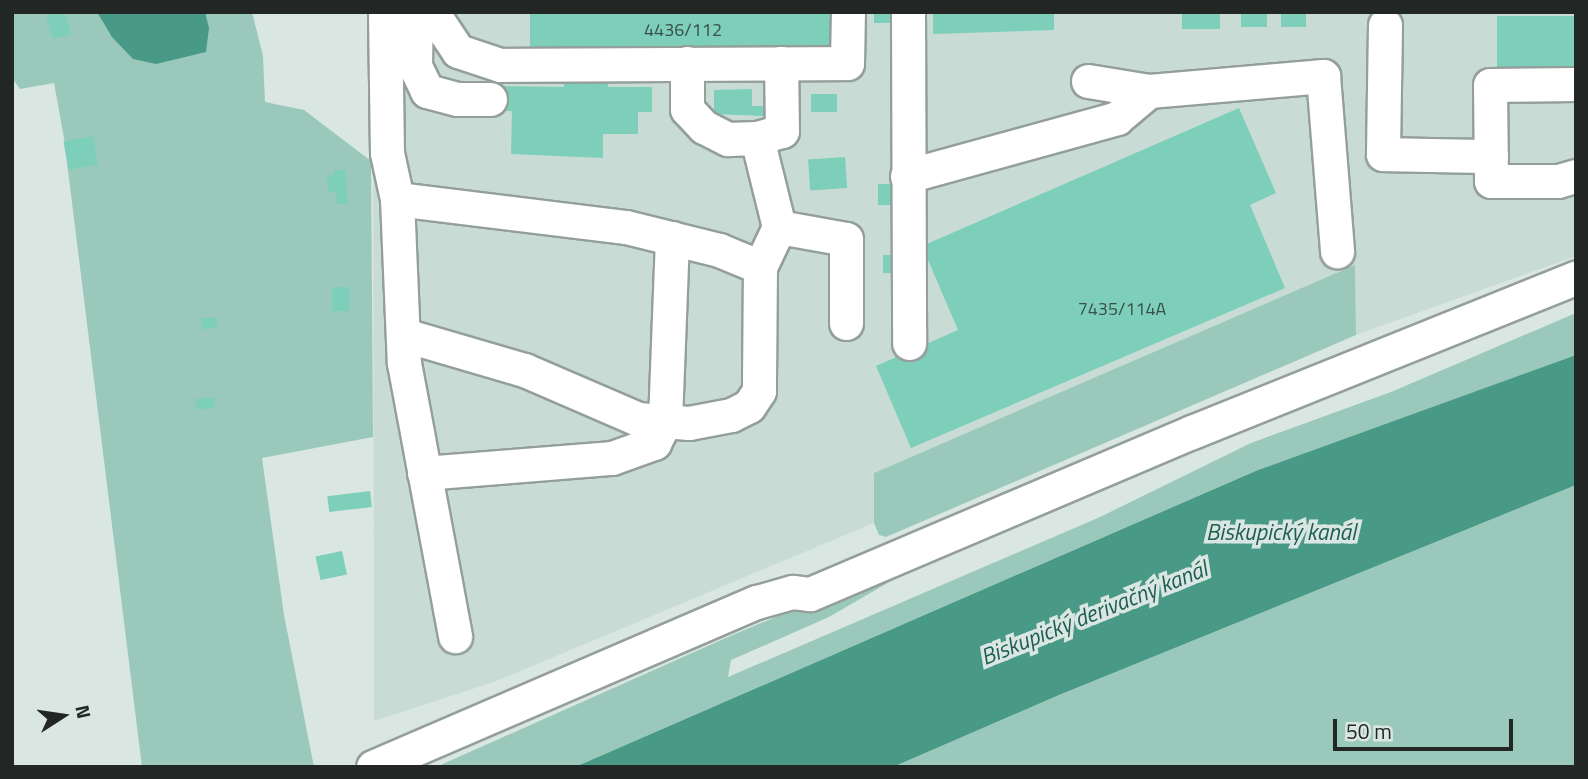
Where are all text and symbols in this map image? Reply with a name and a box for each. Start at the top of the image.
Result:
house number: 4436/112 [644,19,722,41]
house number: 7435/114A [1078,298,1166,320]
water label: Biskupický kanál [1206,518,1356,546]
water label: Biskupický derivačný kanál [977,555,1211,671]
north arrow [28,681,98,751]
text: N [68,702,100,721]
scale bar [1336,706,1516,750]
text: 50 m [1346,715,1392,747]

